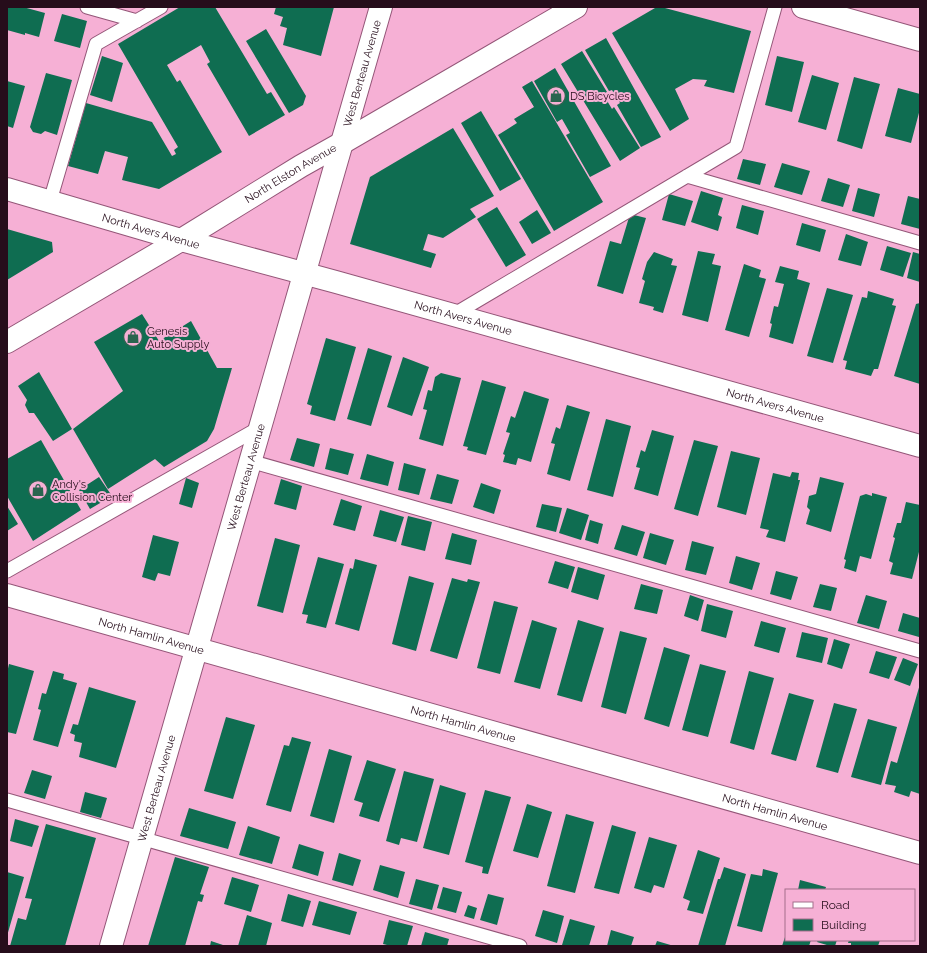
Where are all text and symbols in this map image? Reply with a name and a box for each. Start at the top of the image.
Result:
street label: West Berteau Avenue [341,18,384,128]
shop icon: DS Bicycles [545,85,567,107]
place label: DS Bicycles [570,90,630,103]
street label: North Elston Avenue [243,141,339,206]
street label: North Avers Avenue [101,211,202,252]
street label: North Avers Avenue [413,298,514,338]
place label: Genesis Auto Supply [147,325,209,351]
shop icon: Genesis Auto Supply [122,326,144,348]
street label: North Avers Avenue [725,386,826,426]
street label: West Berteau Avenue [225,422,268,532]
place label: Andy's Collision Center [52,478,132,504]
shop icon: Andy's Collision Center [27,479,49,501]
street label: North Hamlin Avenue [97,615,206,657]
street label: North Hamlin Avenue [409,703,518,746]
street label: West Berteau Avenue [135,733,178,843]
street label: North Hamlin Avenue [721,791,829,834]
legend [785,889,915,941]
text: Road [821,898,850,912]
text: Building [821,918,867,932]

